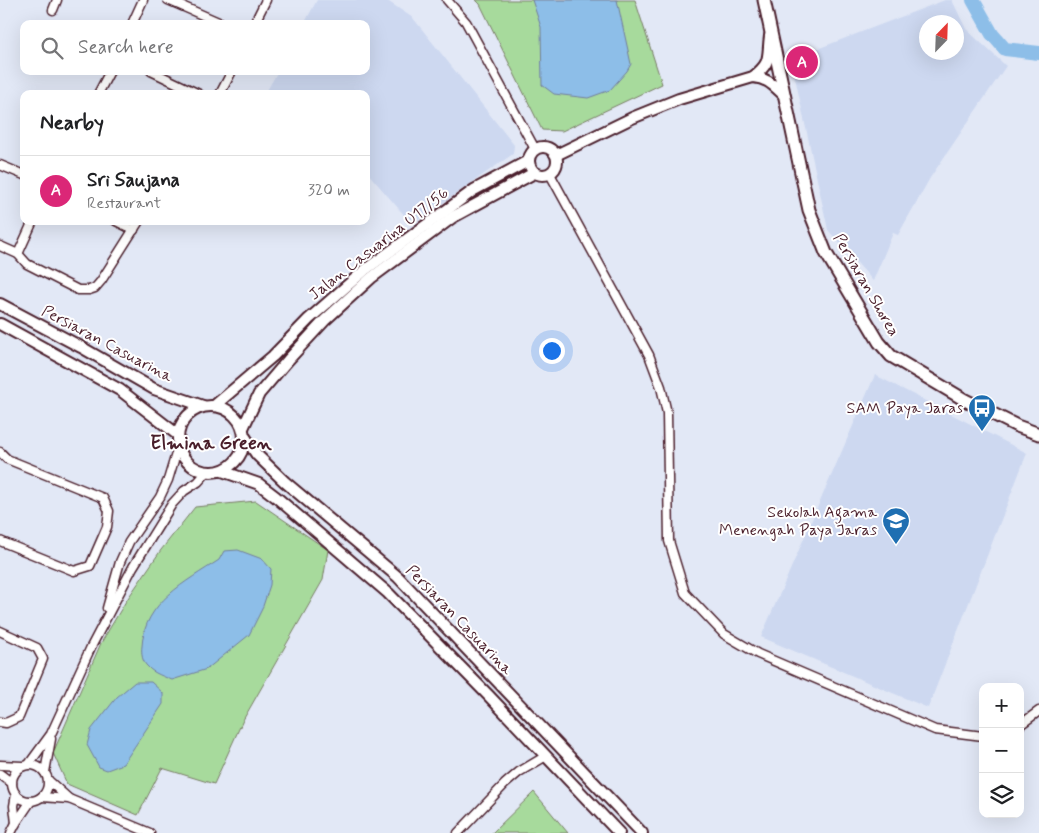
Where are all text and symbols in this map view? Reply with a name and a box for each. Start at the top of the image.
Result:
north arrow [919,15,964,60]
search box [20,20,370,75]
icon: search [38,34,66,62]
text: Search here [78,35,174,60]
pin: A [786,43,818,81]
text: Nearby [40,109,104,137]
text: Sri Saujana [87,168,180,193]
text: A [51,180,61,201]
text: 320 m [308,180,350,201]
street label: Jalan Casuarina U17/56 [305,183,453,305]
text: Restaurant [87,193,161,214]
street label: Persiaran Shorea [828,230,904,340]
street label: Persiaran Casuarina [38,301,176,388]
your location [539,338,565,364]
bus stop icon: SAM Paya Jaras [967,393,997,432]
place label: SAM Paya Jaras [847,398,963,419]
district label: Elmina Green [150,431,272,456]
place label: Sekolah Agama Menengah Paya Jaras [719,502,877,541]
school or university icon: Sekolah Agama Menengah Paya Jaras [881,506,911,545]
street label: Persiaran Casuarina [401,561,517,680]
map controls [979,683,1024,818]
button: + [979,683,1024,728]
button: − [979,728,1024,773]
button: layers [979,773,1024,818]

